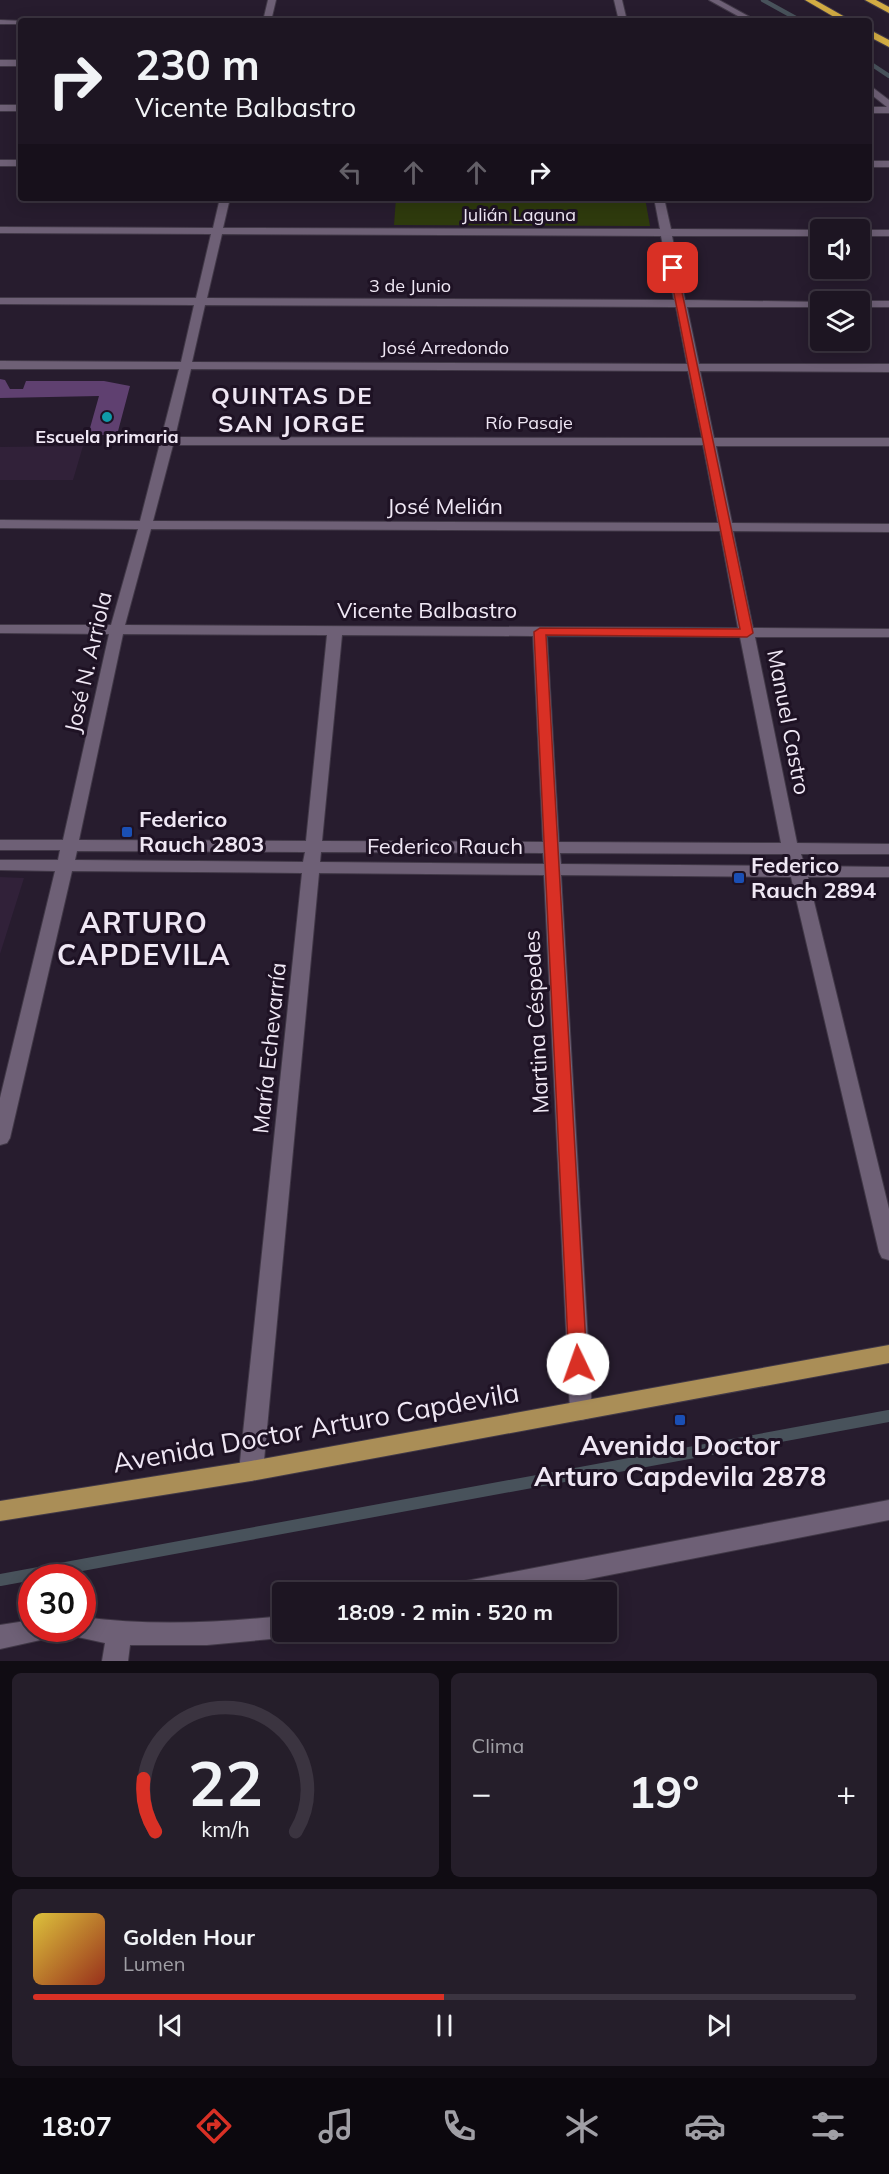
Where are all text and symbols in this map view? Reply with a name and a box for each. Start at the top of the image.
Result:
text: 230 m [135,38,260,91]
icon: right [36,42,114,120]
text: Vicente Balbastro [135,90,356,124]
icon: left [334,156,367,189]
icon: ahead [397,156,430,189]
icon: ahead [460,156,493,189]
icon: right [523,156,556,189]
street label: Julián Laguna [462,203,576,226]
map controls [810,219,870,351]
button: sound [810,219,870,279]
pin [647,242,698,293]
icon: arrive [656,251,689,284]
street label: 3 de Junio [369,274,451,297]
button: layers [810,291,870,351]
street label: José Arredondo [381,336,509,359]
district label: QUINTAS DE SAN JORGE [211,380,373,438]
marker: Escuela primaria [100,410,114,424]
street label: Río Pasaje [485,411,573,434]
place label: Escuela primaria [35,425,179,448]
street label: José Melián [387,492,503,520]
street label: José N. Arriola [58,589,118,735]
street label: Vicente Balbastro [337,596,517,624]
street label: Manuel Castro [761,647,817,797]
place label: Federico Rauch 2803 [139,805,264,858]
marker: Federico Rauch 2803 [120,825,134,839]
street label: Federico Rauch [367,832,523,860]
place label: Federico Rauch 2894 [751,851,876,904]
marker: Federico Rauch 2894 [732,871,746,885]
district label: ARTURO CAPDEVILA [57,905,231,972]
street label: Martina Céspedes [517,929,555,1115]
street label: María Echevarría [246,961,292,1135]
position arrow [546,1332,610,1396]
street label: Avenida Doctor Arturo Capdevila [110,1374,522,1480]
marker: Avenida Doctor Arturo Capdevila 2878 [673,1413,687,1427]
place label: Avenida Doctor Arturo Capdevila 2878 [534,1428,826,1493]
speed limit sign: 30 [18,1564,96,1642]
text: 18:09 · 2 min · 520 m [336,1598,553,1626]
text: Clima [472,1733,524,1758]
text: 22 [188,1743,263,1822]
text: 19° [628,1763,699,1819]
text: − [472,1772,491,1813]
text: + [836,1772,856,1813]
text: km/h [201,1815,249,1842]
text: Golden Hour [123,1923,255,1951]
text: Lumen [123,1951,185,1976]
icon: previous [154,2009,187,2042]
icon: pause [428,2009,461,2042]
icon: next [702,2009,735,2042]
icon: directions [193,2105,235,2147]
icon: music [315,2105,357,2147]
icon: phone [438,2105,480,2147]
icon: climate [561,2105,603,2147]
icon: car [684,2105,726,2147]
icon: filters [807,2105,849,2147]
text: 18:07 [40,2109,112,2143]

